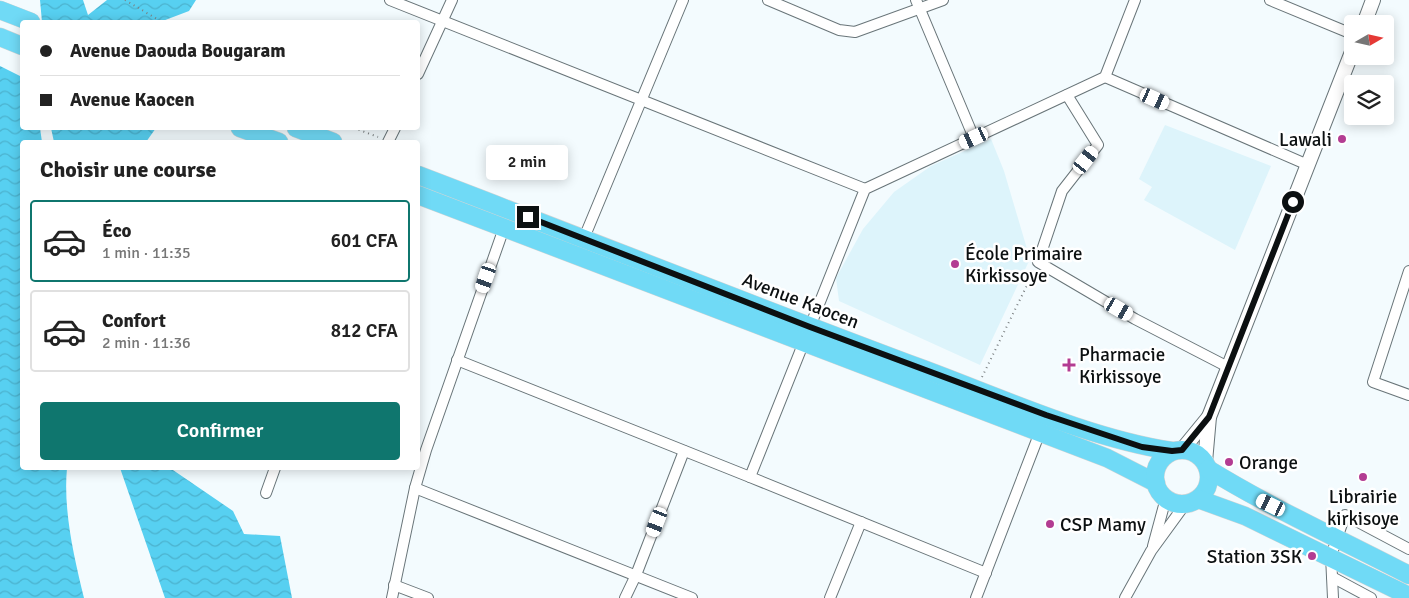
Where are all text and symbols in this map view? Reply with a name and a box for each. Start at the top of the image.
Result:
north arrow [1344,15,1394,65]
map controls [1344,15,1394,125]
text: Avenue Daouda Bougaram [70,39,286,63]
button: layers [1344,75,1394,125]
car [1138,86,1171,112]
text: Avenue Kaocen [70,88,195,112]
car [957,125,990,151]
place label: Lawali [1279,128,1332,152]
marker: Lawali [1336,133,1348,145]
callout: 2 min [487,144,569,180]
car [1070,144,1101,176]
text: 2 min [508,152,546,172]
text: Choisir une course [40,156,216,183]
route start [1282,191,1304,213]
route end [517,206,539,228]
icon: car [42,219,87,264]
text: Éco [102,219,132,243]
text: 601 CFA [331,229,398,253]
place label: École Primaire Kirkissoye [965,242,1082,288]
text: 1 min · 11:35 [102,243,191,263]
marker: École Primaire Kirkissoye [949,258,961,270]
car [474,261,497,295]
street label: Avenue Kaocen [739,268,862,334]
car [1102,295,1135,323]
icon: car [42,309,87,354]
text: Confort [102,309,166,333]
text: 812 CFA [331,319,398,343]
text: 2 min · 11:36 [102,333,191,353]
place label: Pharmacie Kirkissoye [1079,343,1165,389]
marker: Pharmacie Kirkissoye [1063,359,1075,371]
button: Confirmer [40,402,400,460]
place label: Orange [1239,451,1298,475]
marker: Orange [1223,456,1235,468]
marker: Librairie kirkisoye [1357,471,1369,483]
place label: Librairie kirkisoye [1327,485,1399,531]
car [1254,492,1287,518]
car [644,505,669,539]
place label: CSP Mamy [1060,513,1146,537]
marker: CSP Mamy [1044,518,1056,530]
place label: Station 3SK [1207,545,1303,569]
marker: Station 3SK [1306,550,1318,562]

